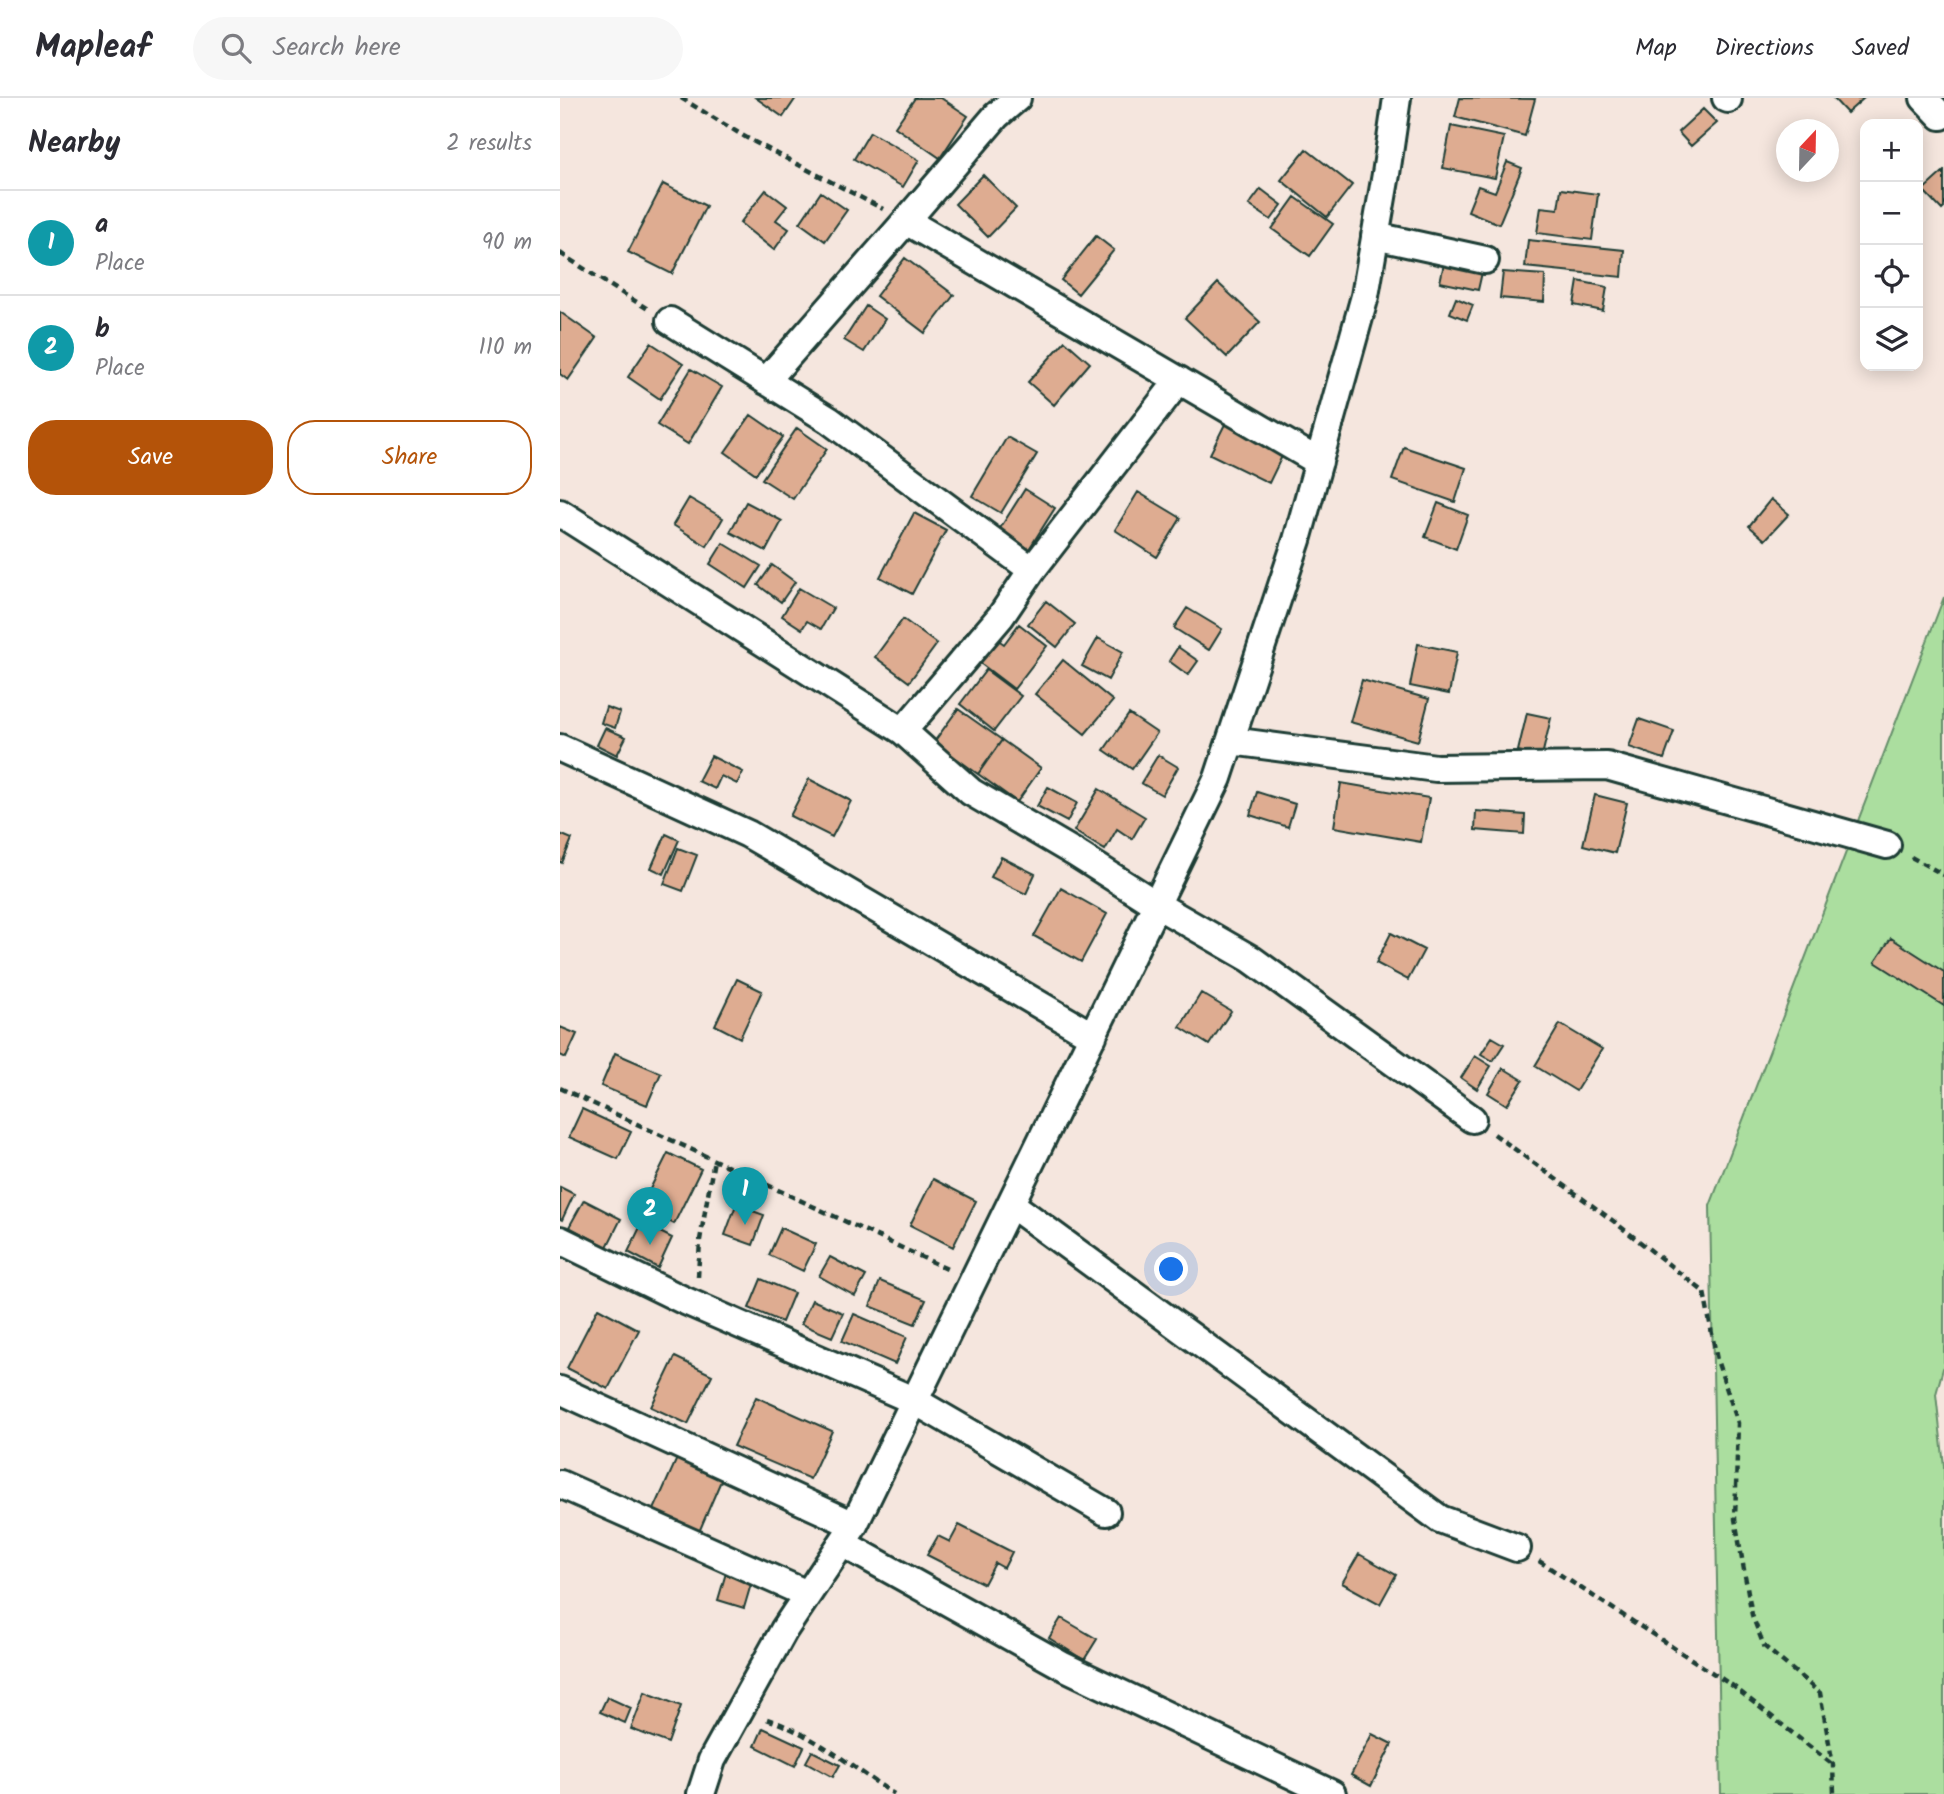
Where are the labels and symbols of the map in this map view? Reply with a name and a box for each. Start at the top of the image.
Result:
north arrow [1776,119,1839,182]
pin: 1 [722,1167,768,1225]
pin: 2 [627,1187,673,1245]
your location [1154,1252,1188,1286]

